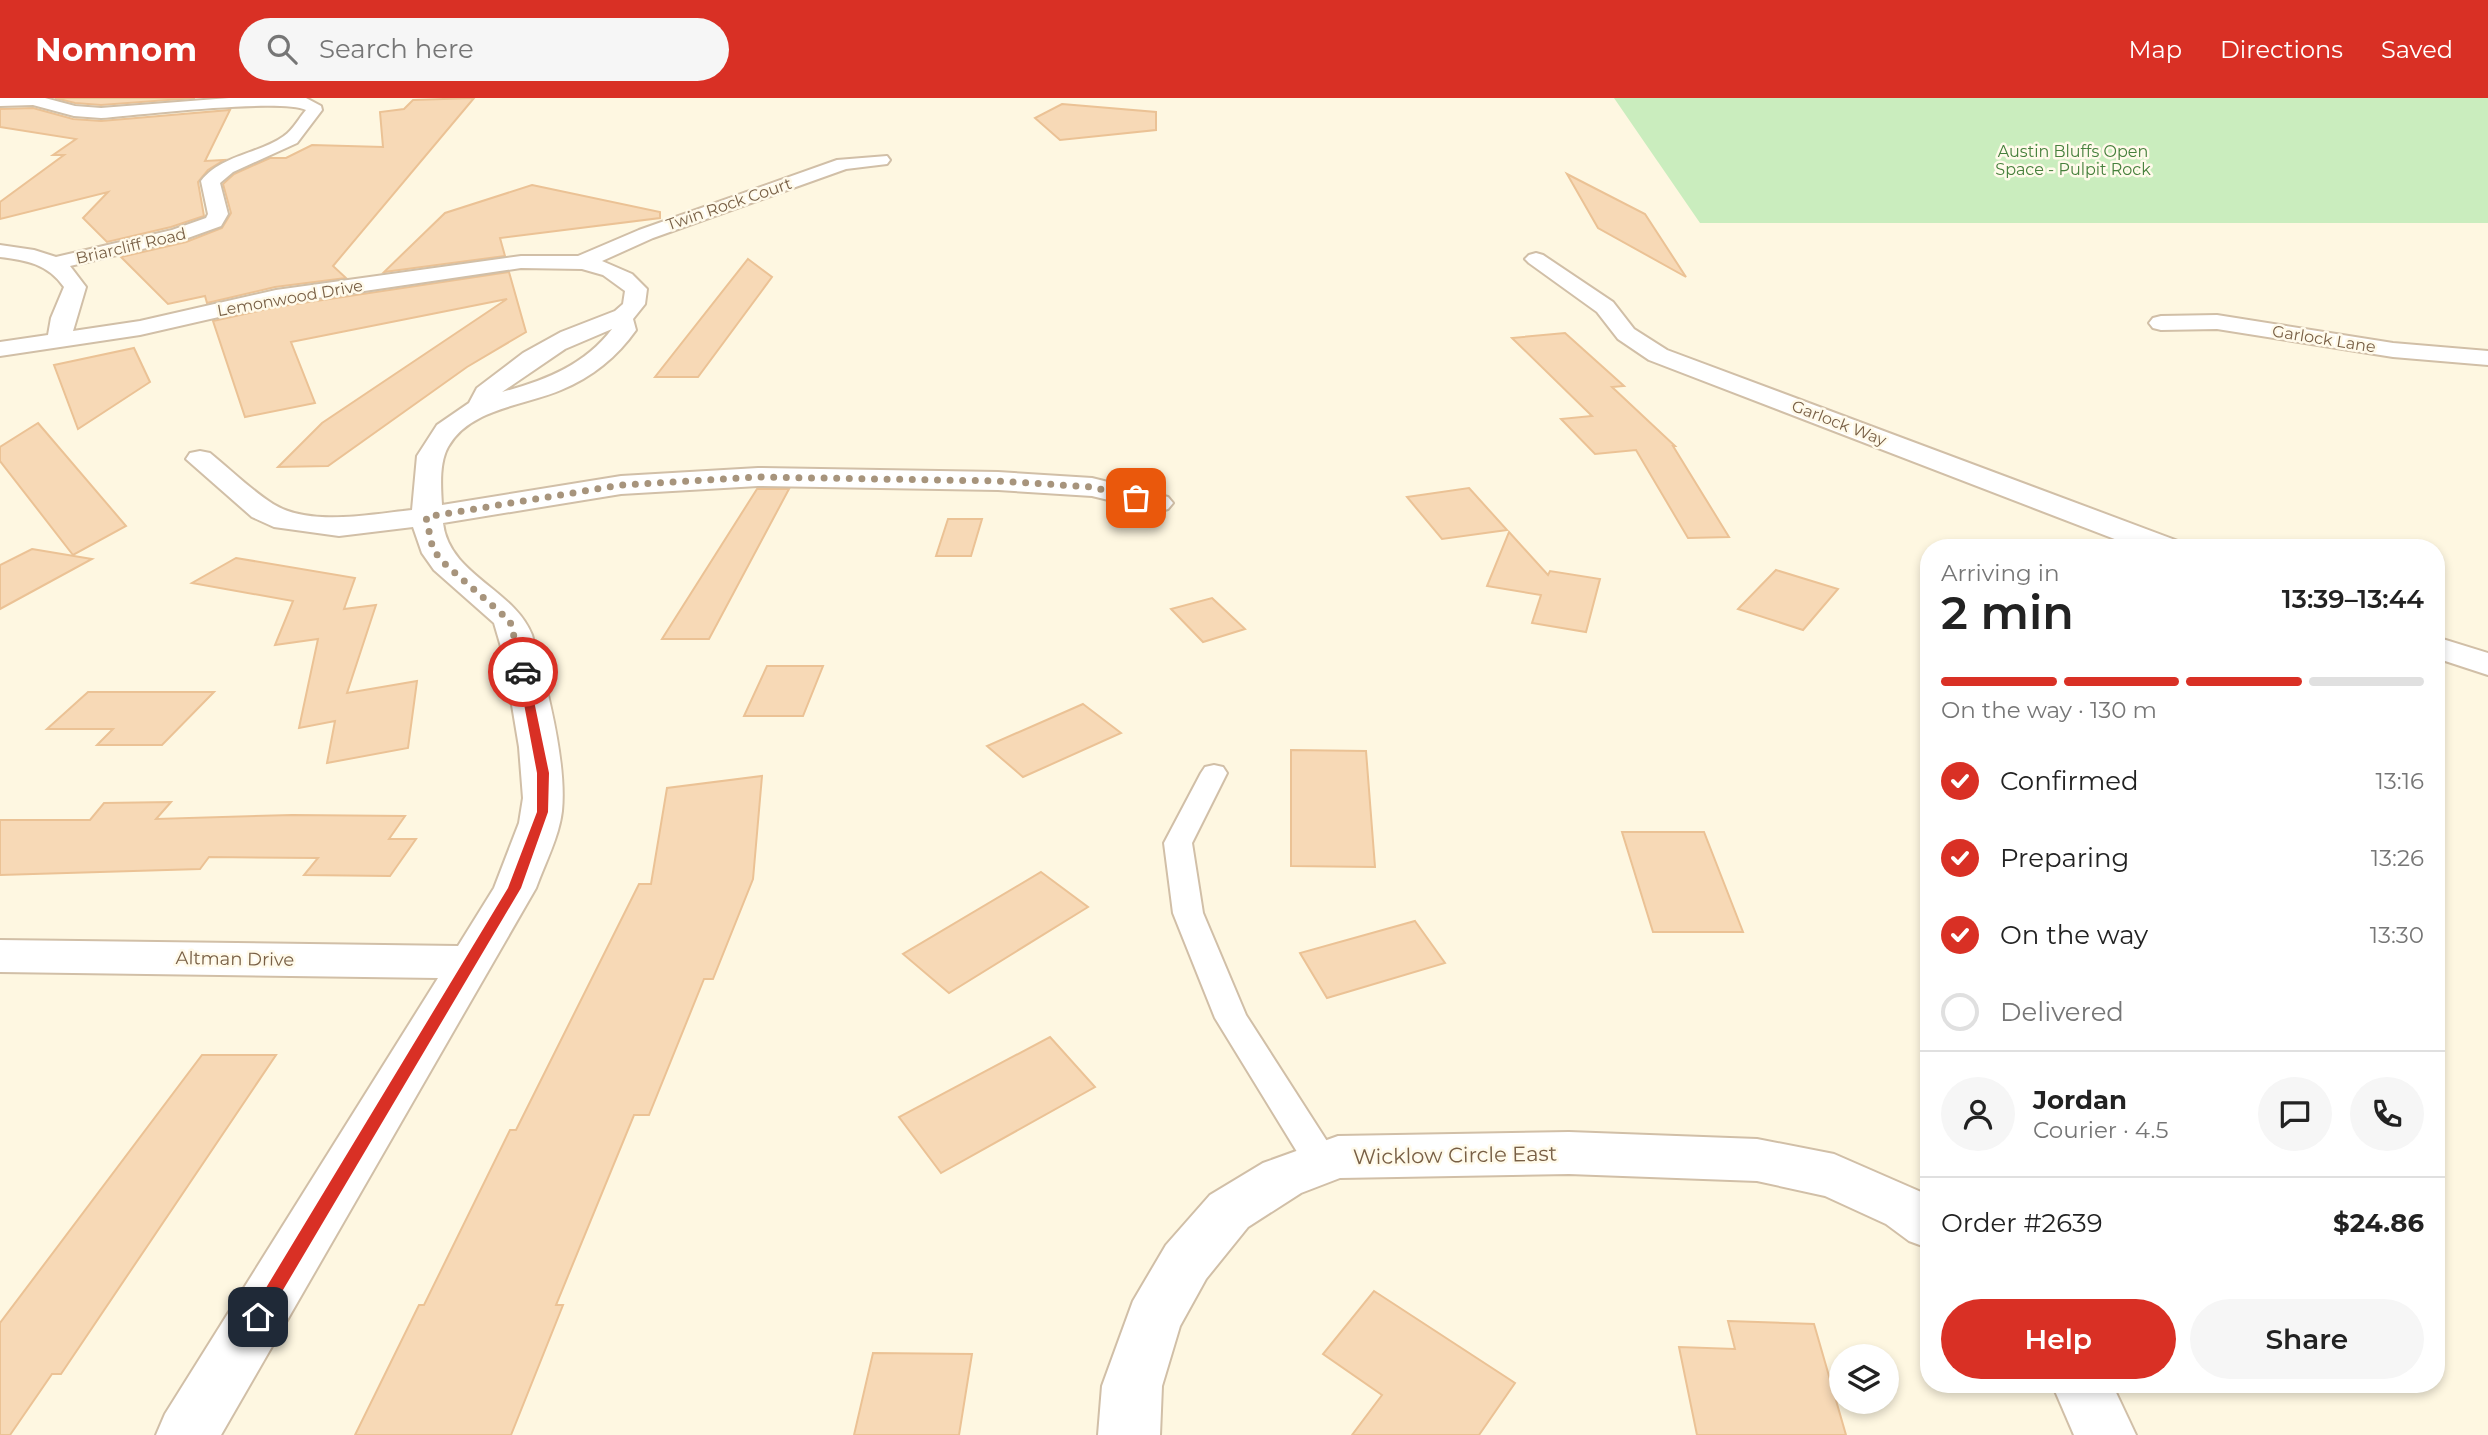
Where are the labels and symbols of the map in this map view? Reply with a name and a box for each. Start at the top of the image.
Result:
park label: Austin Bluffs Open Space - Pulpit Rock [1995,142,2151,179]
street label: Twin Rock Court [664,174,795,234]
street label: Briarcliff Road [74,224,188,268]
street label: Lemonwood Drive [216,276,364,320]
street label: Garlock Lane [2271,321,2377,357]
street label: Garlock Way [1789,396,1889,450]
pin [1106,468,1166,528]
courier [488,637,558,707]
street label: Altman Drive [175,947,295,971]
street label: Wicklow Circle East [1353,1141,1557,1169]
pin [228,1287,288,1347]

